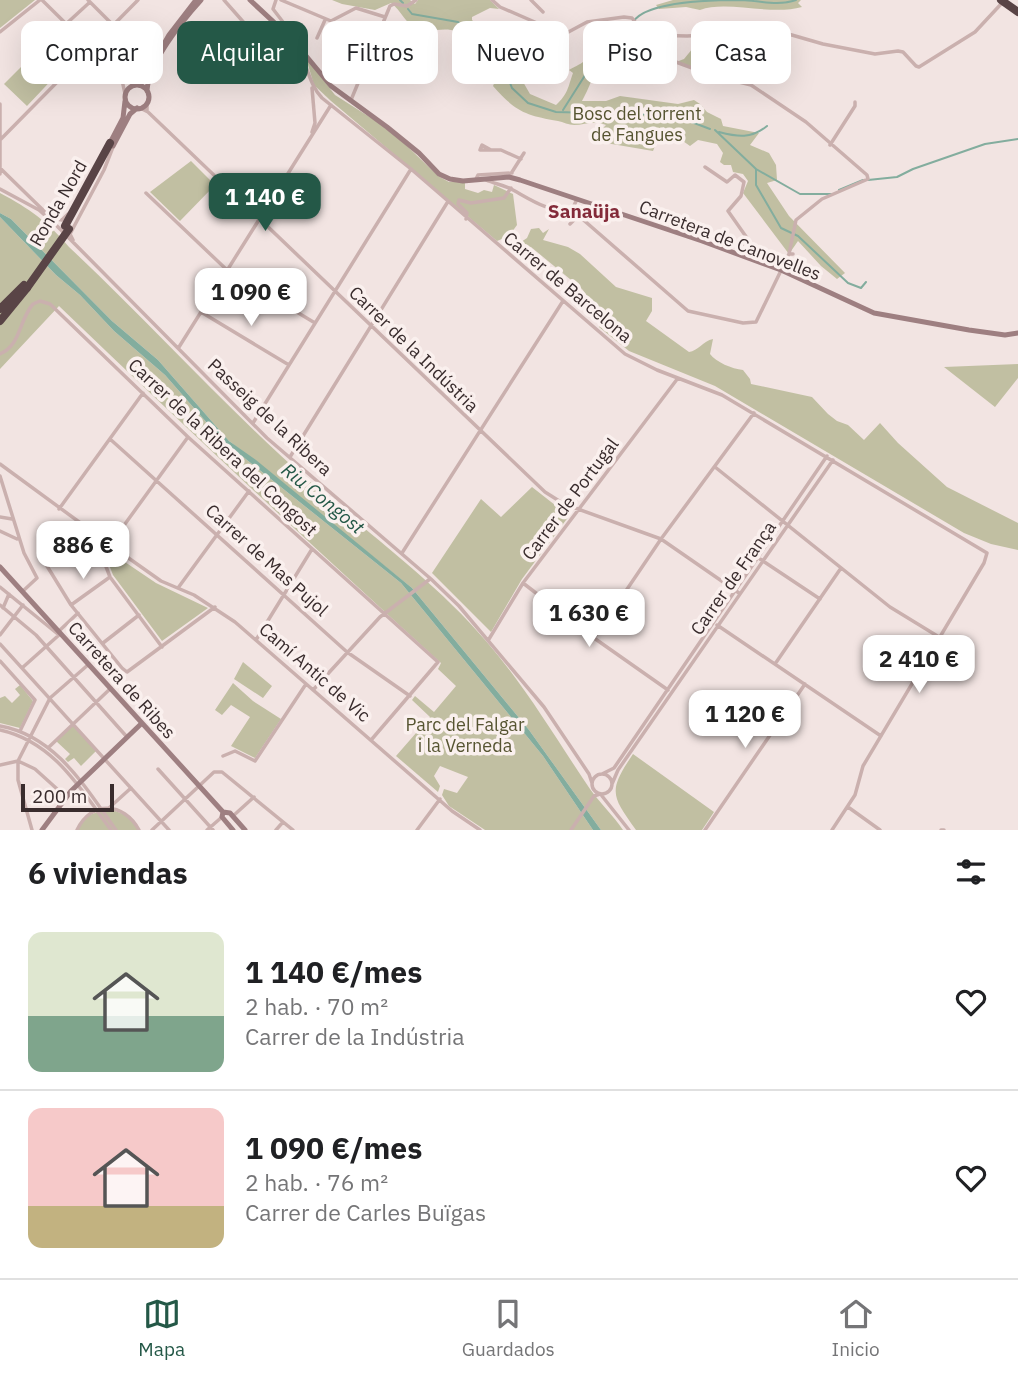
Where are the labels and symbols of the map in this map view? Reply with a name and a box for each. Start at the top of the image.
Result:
park label: Bosc del torrent de Fangues [572,102,702,146]
street label: Ronda Nord [24,156,92,250]
pin: 1 140 € [200,174,330,233]
street label: Carretera de Canovelles [636,195,824,285]
district label: Sanaüja [548,199,620,223]
street label: Carrer de Barcelona [499,227,637,348]
pin: 1 090 € [186,268,316,328]
street label: Carrer de la Indústria [344,281,484,417]
street label: Carrer de la Ribera del Congost [124,353,322,541]
street label: Passeig de la Ribera [203,353,337,481]
street label: Carrer de Portugal [517,433,623,565]
water label: Riu Congost [277,457,370,539]
street label: Carrer de Mas Pujol [201,499,333,621]
street label: Carrer de França [685,516,781,639]
pin: 886 € [34,522,132,581]
pin: 1 630 € [524,590,654,649]
street label: Carretera de Ribes [63,617,181,743]
street label: Camí Antic de Vic [255,617,375,727]
pin: 2 410 € [854,636,984,695]
pin: 1 120 € [680,690,810,750]
park label: Parc del Falgar i la Verneda [405,713,525,757]
scale bar [21,781,114,813]

